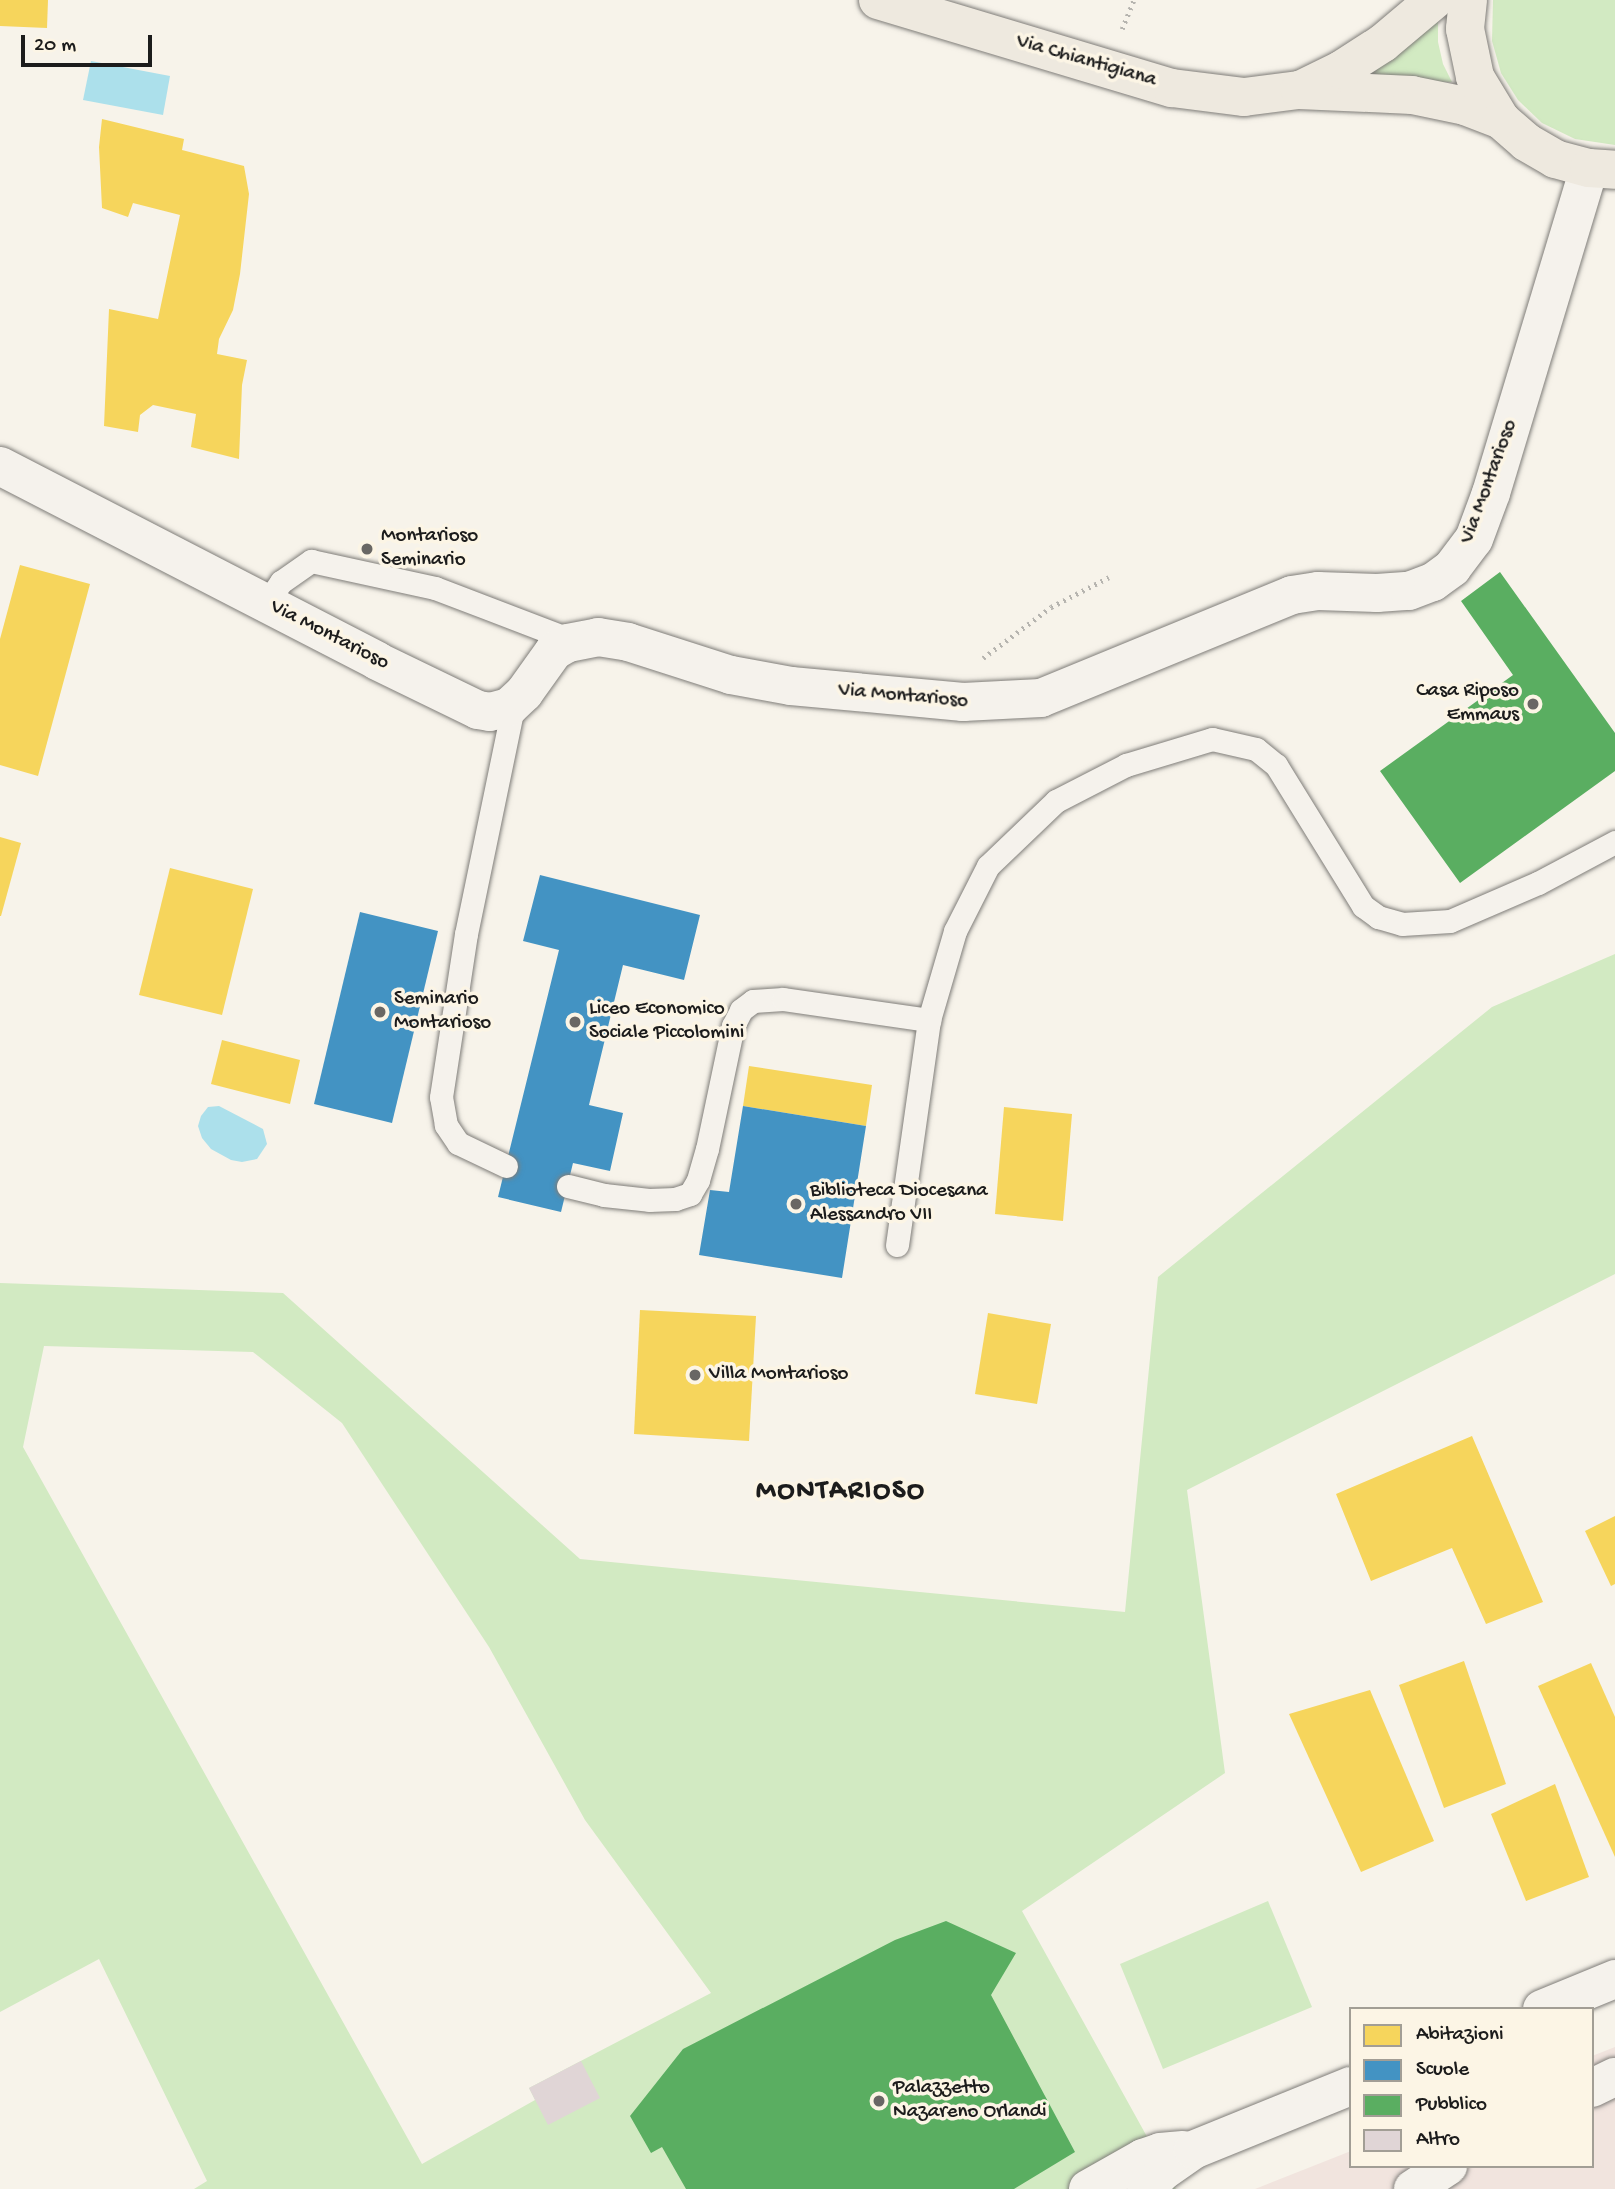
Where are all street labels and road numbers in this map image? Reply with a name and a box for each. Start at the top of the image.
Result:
street label: Via Chiantigiana [1013,30,1159,94]
street label: Via Montarioso [1456,417,1524,547]
street label: Via Montarioso [265,595,393,677]
street label: Via Montarioso [837,679,969,715]

